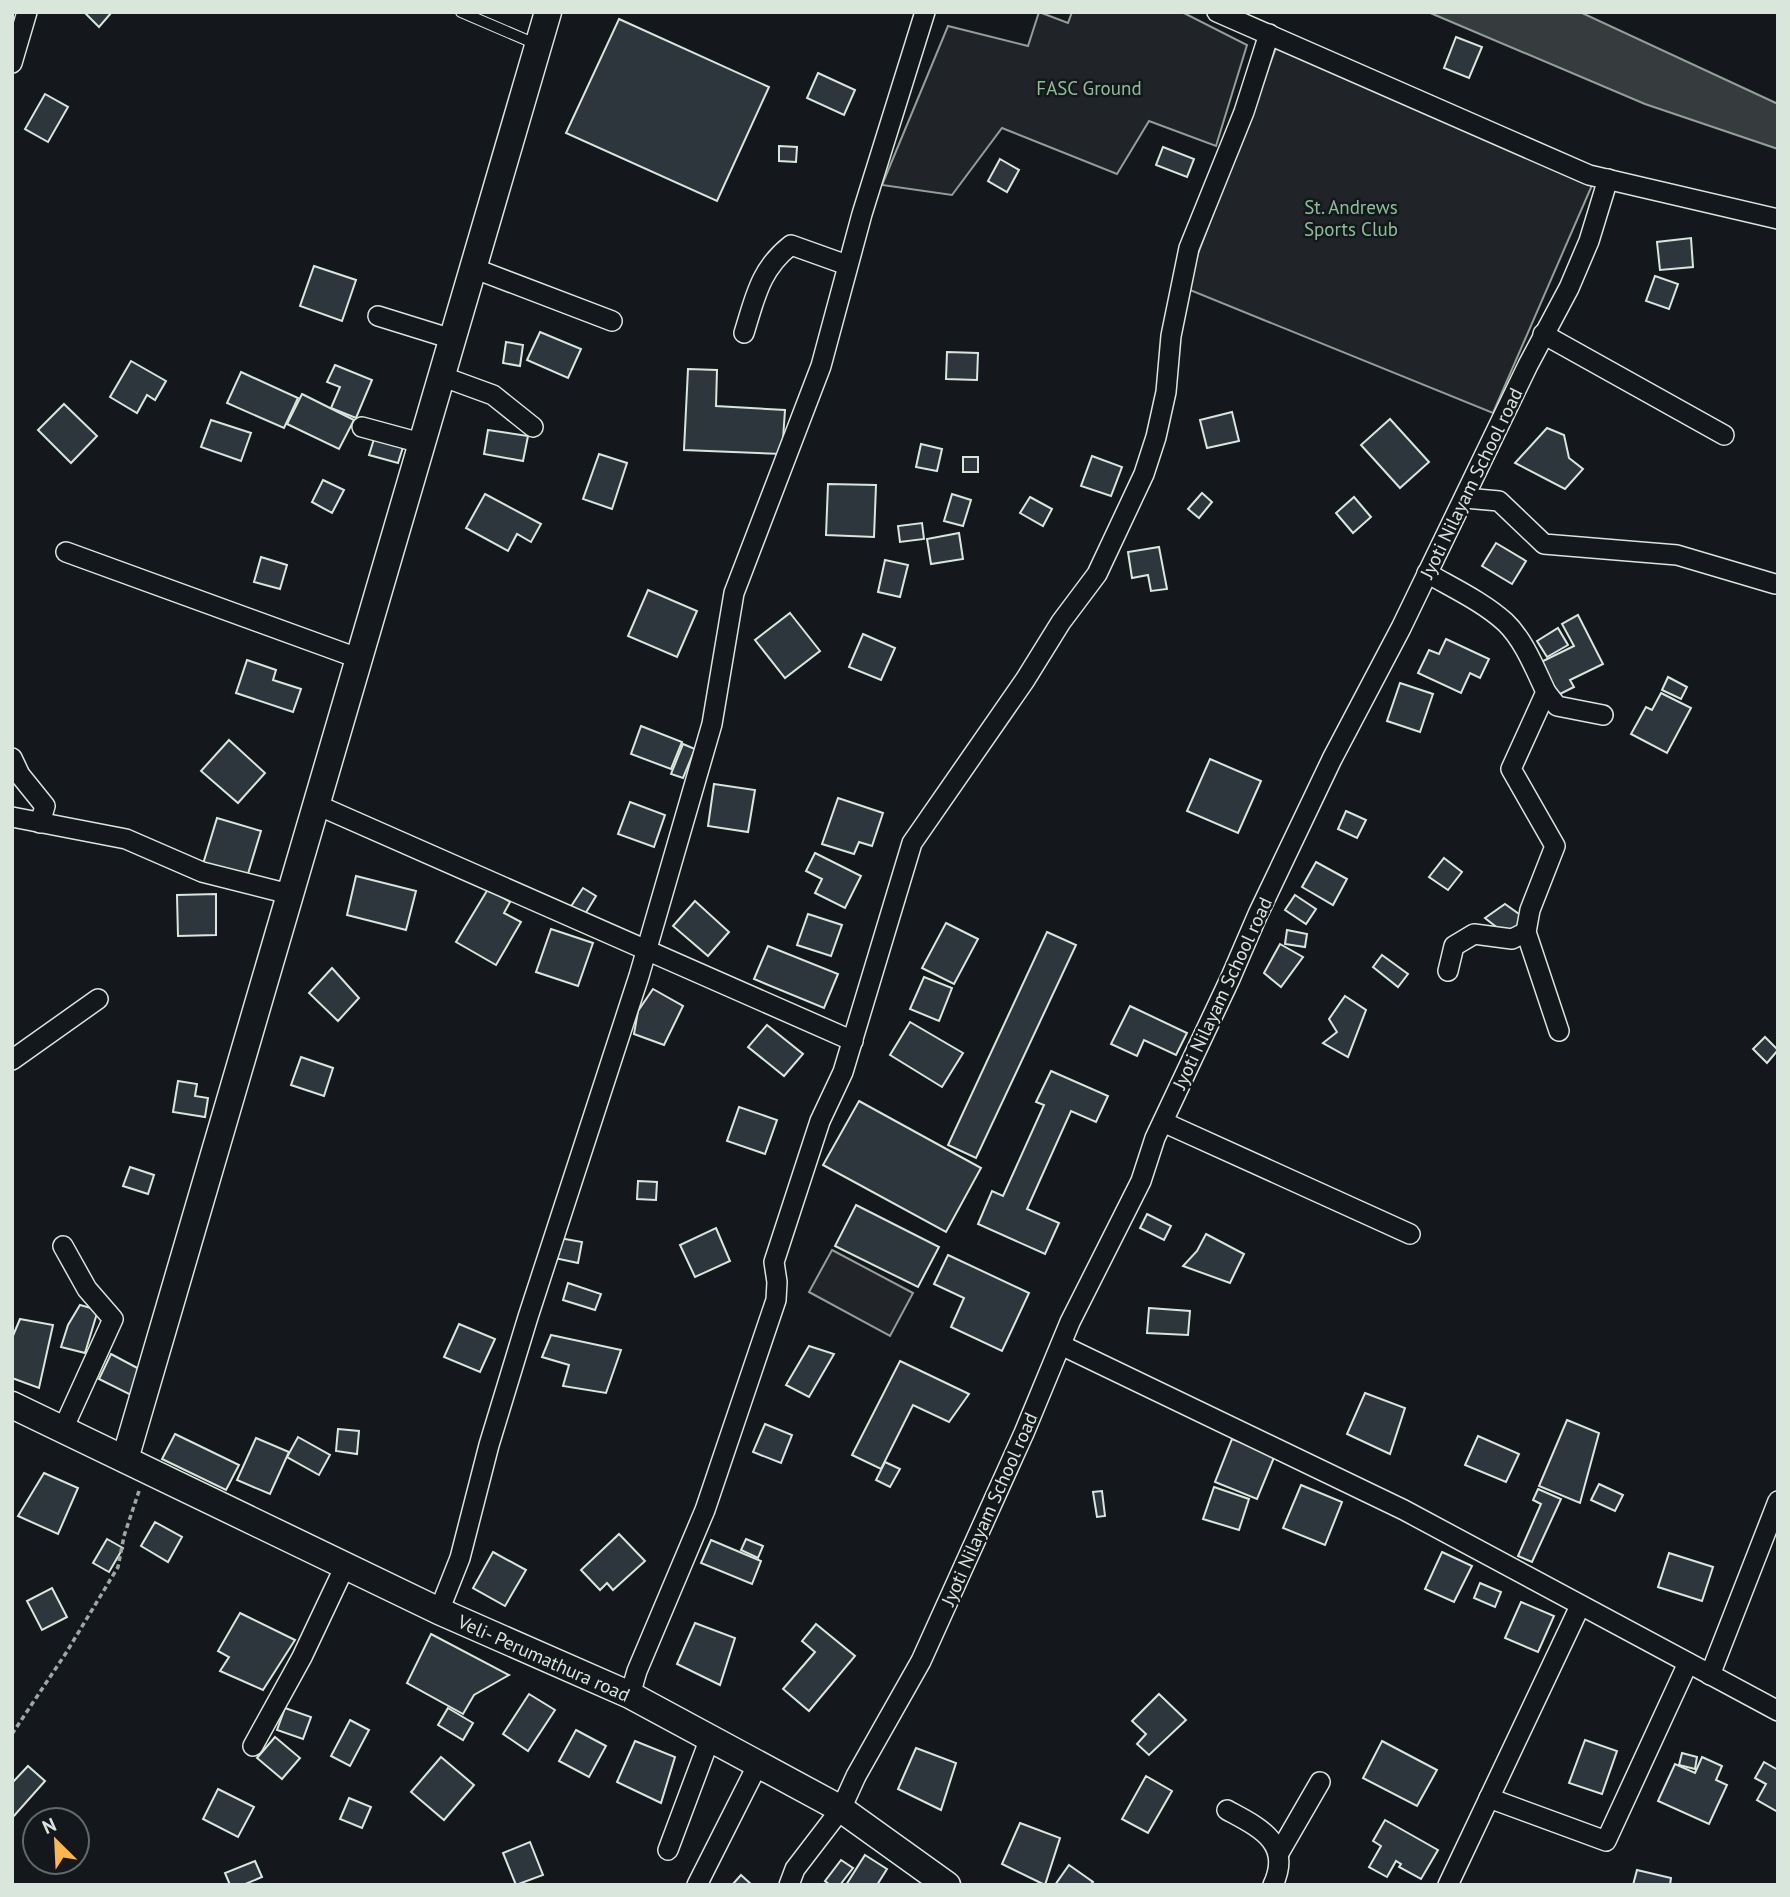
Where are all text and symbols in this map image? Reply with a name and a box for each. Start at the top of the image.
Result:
park label: FASC Ground [1036,76,1142,100]
park label: St. Andrews Sports Club [1304,195,1398,241]
street label: Jyoti Nilayam School road [1414,384,1528,583]
street label: Jyoti Nilayam School road [1167,893,1277,1094]
street label: Jyoti Nilayam School road [935,1409,1042,1610]
street label: Veli- Perumathura road [453,1609,634,1707]
north arrow [21,1806,91,1876]
text: N [39,1812,60,1839]

